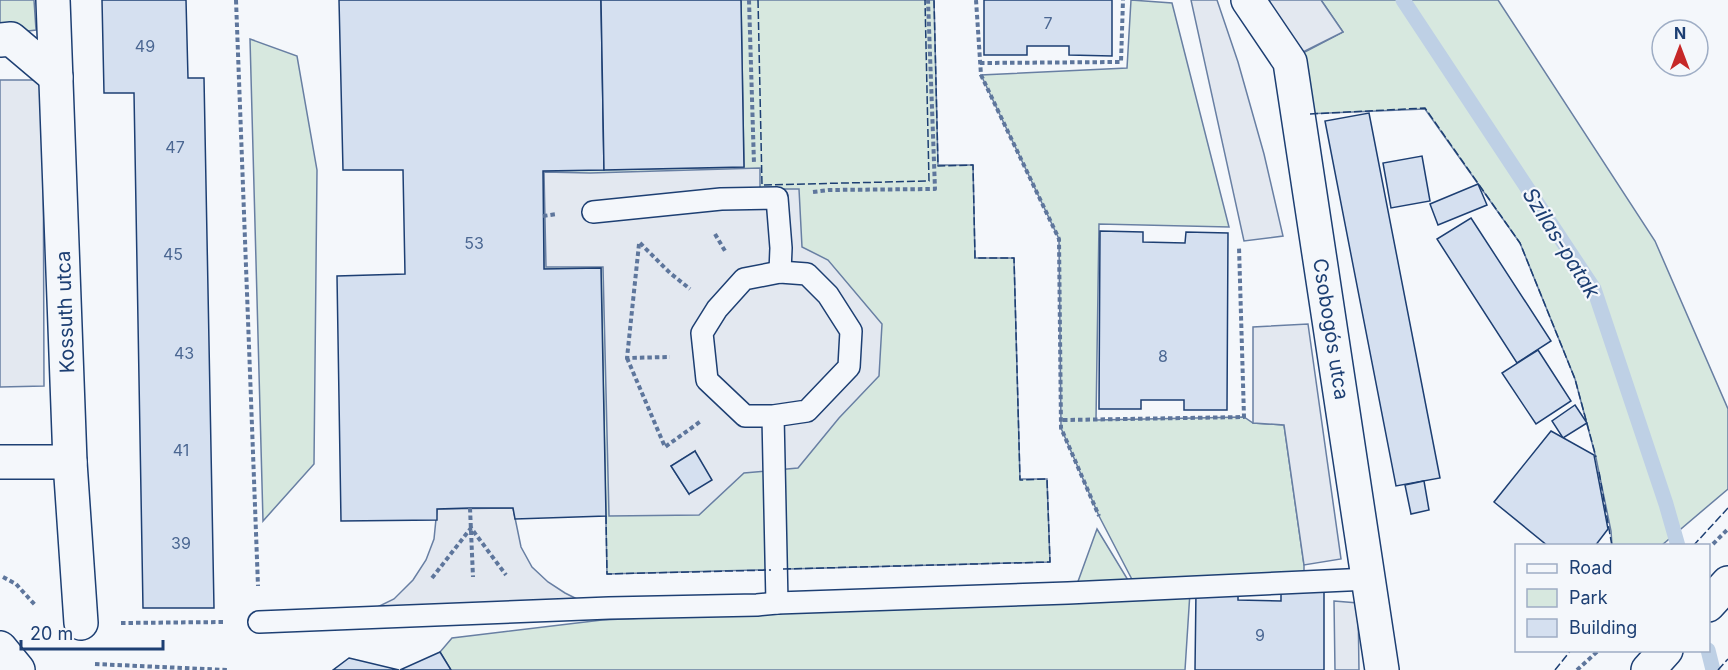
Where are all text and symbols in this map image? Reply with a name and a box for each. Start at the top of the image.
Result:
house number: 7 [1043,13,1053,33]
north arrow [1650,18,1710,78]
text: N [1674,23,1686,43]
house number: 49 [135,36,155,56]
house number: 47 [165,137,185,157]
water label: Szilas-patak [1518,183,1606,303]
house number: 53 [464,233,484,253]
house number: 45 [163,244,183,264]
street label: Kossuth utca [51,250,79,374]
street label: Csobogós utca [1308,257,1354,401]
house number: 43 [174,343,194,363]
house number: 8 [1158,346,1168,366]
house number: 41 [173,440,189,460]
house number: 39 [171,533,191,553]
legend [1515,544,1710,652]
text: Road [1569,557,1612,578]
text: Park [1569,587,1608,608]
scale bar [21,613,164,651]
text: Building [1569,617,1637,638]
text: 20 m [30,623,73,644]
house number: 9 [1255,625,1265,645]

